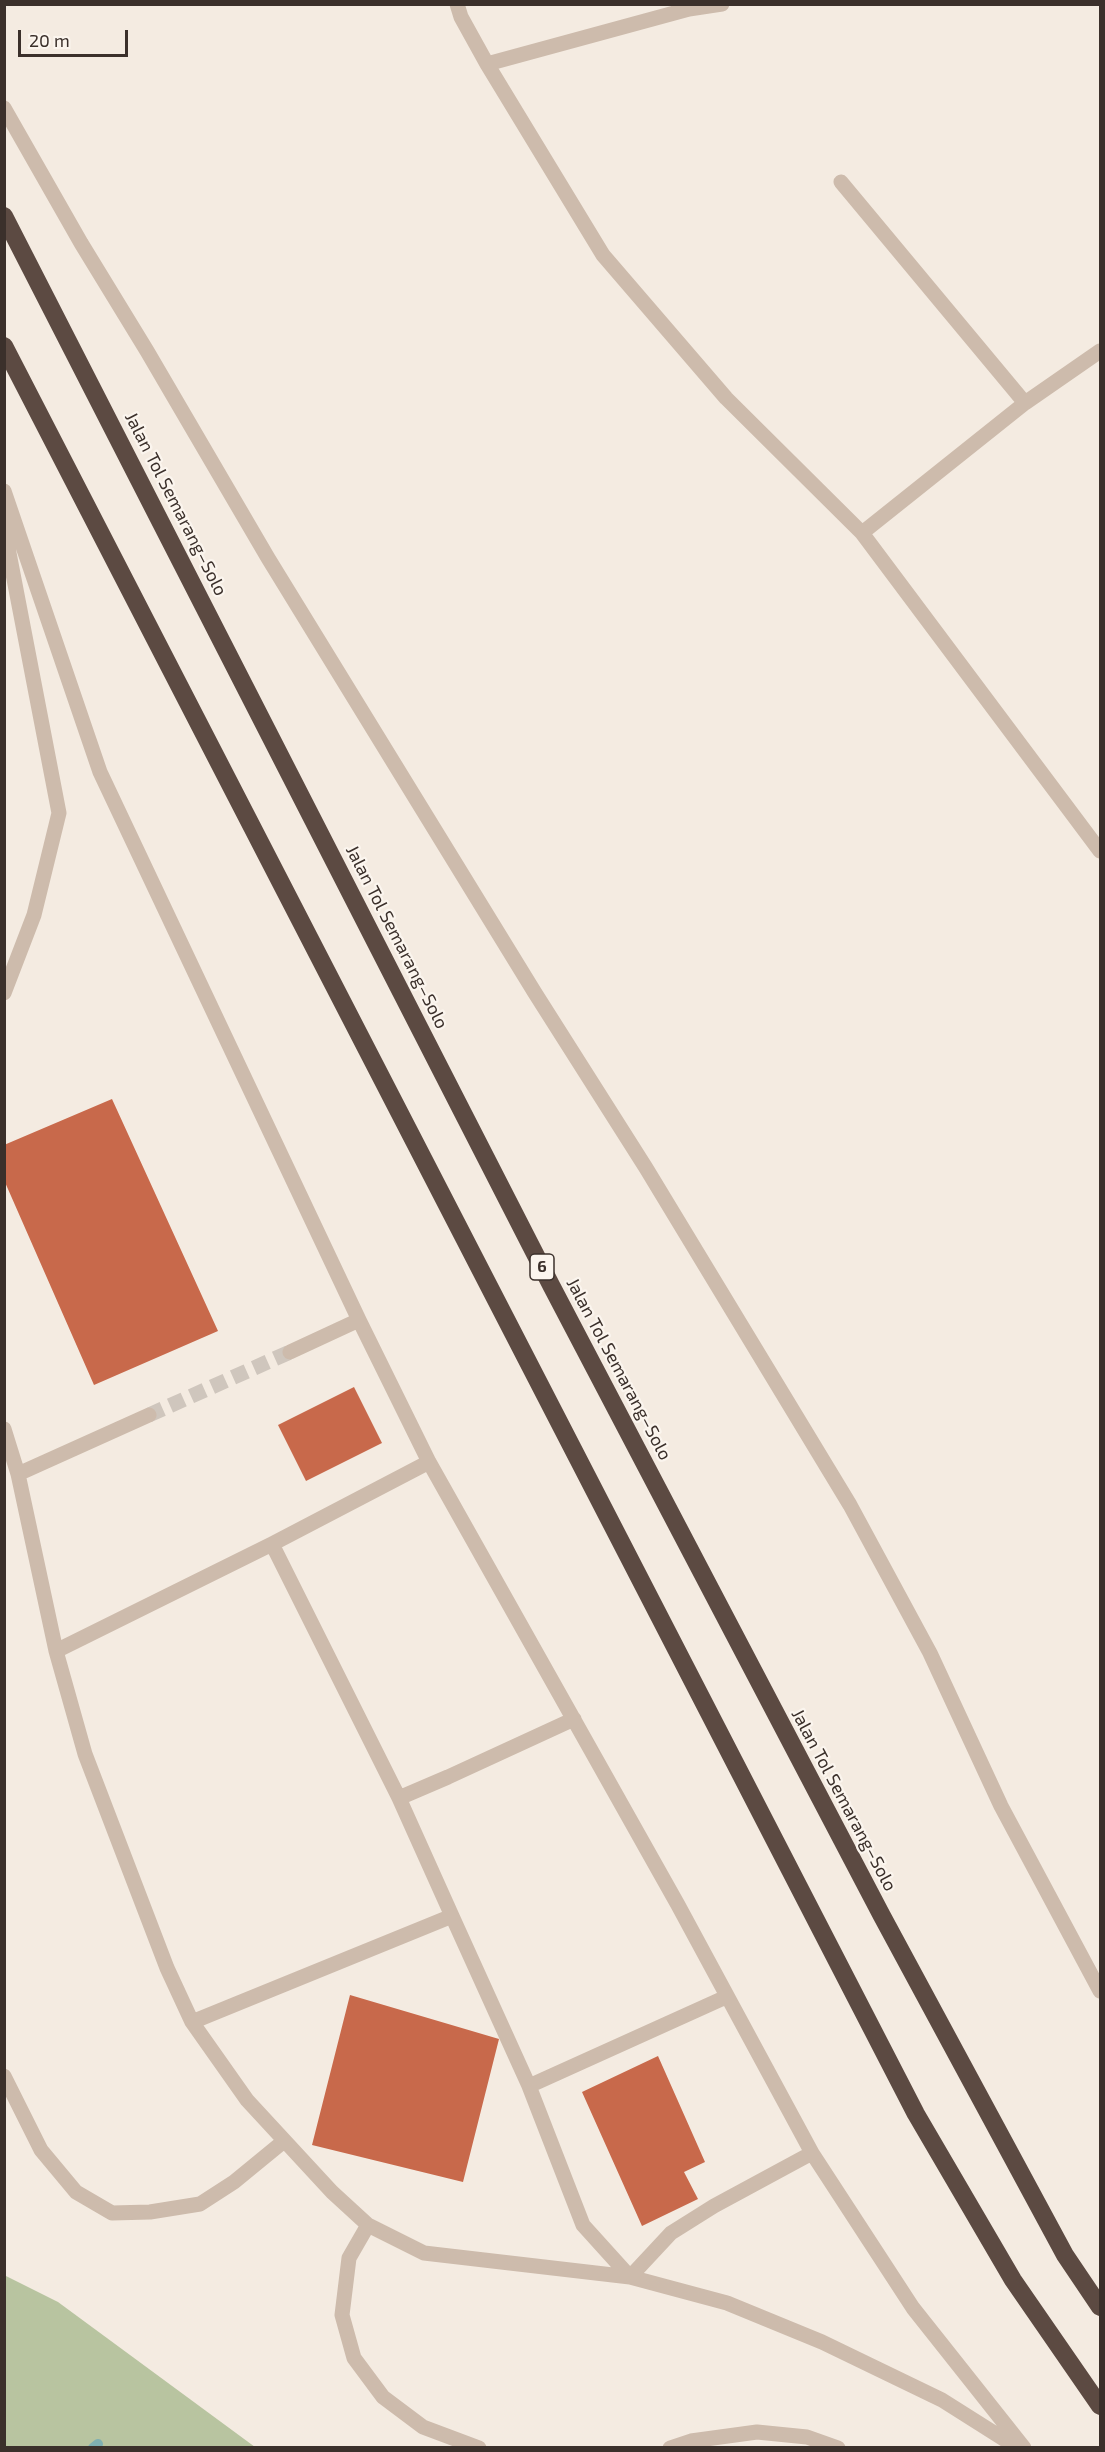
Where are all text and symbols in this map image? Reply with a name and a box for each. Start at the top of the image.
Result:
scale bar [21,18,130,56]
text: 20 m [29,29,70,51]
street label: Jalan Tol Semarang–Solo [120,409,232,599]
street label: Jalan Tol Semarang–Solo [341,842,453,1032]
road number: 6 [530,1254,554,1280]
street label: Jalan Tol Semarang–Solo [562,1274,676,1464]
street label: Jalan Tol Semarang–Solo [787,1705,901,1895]

